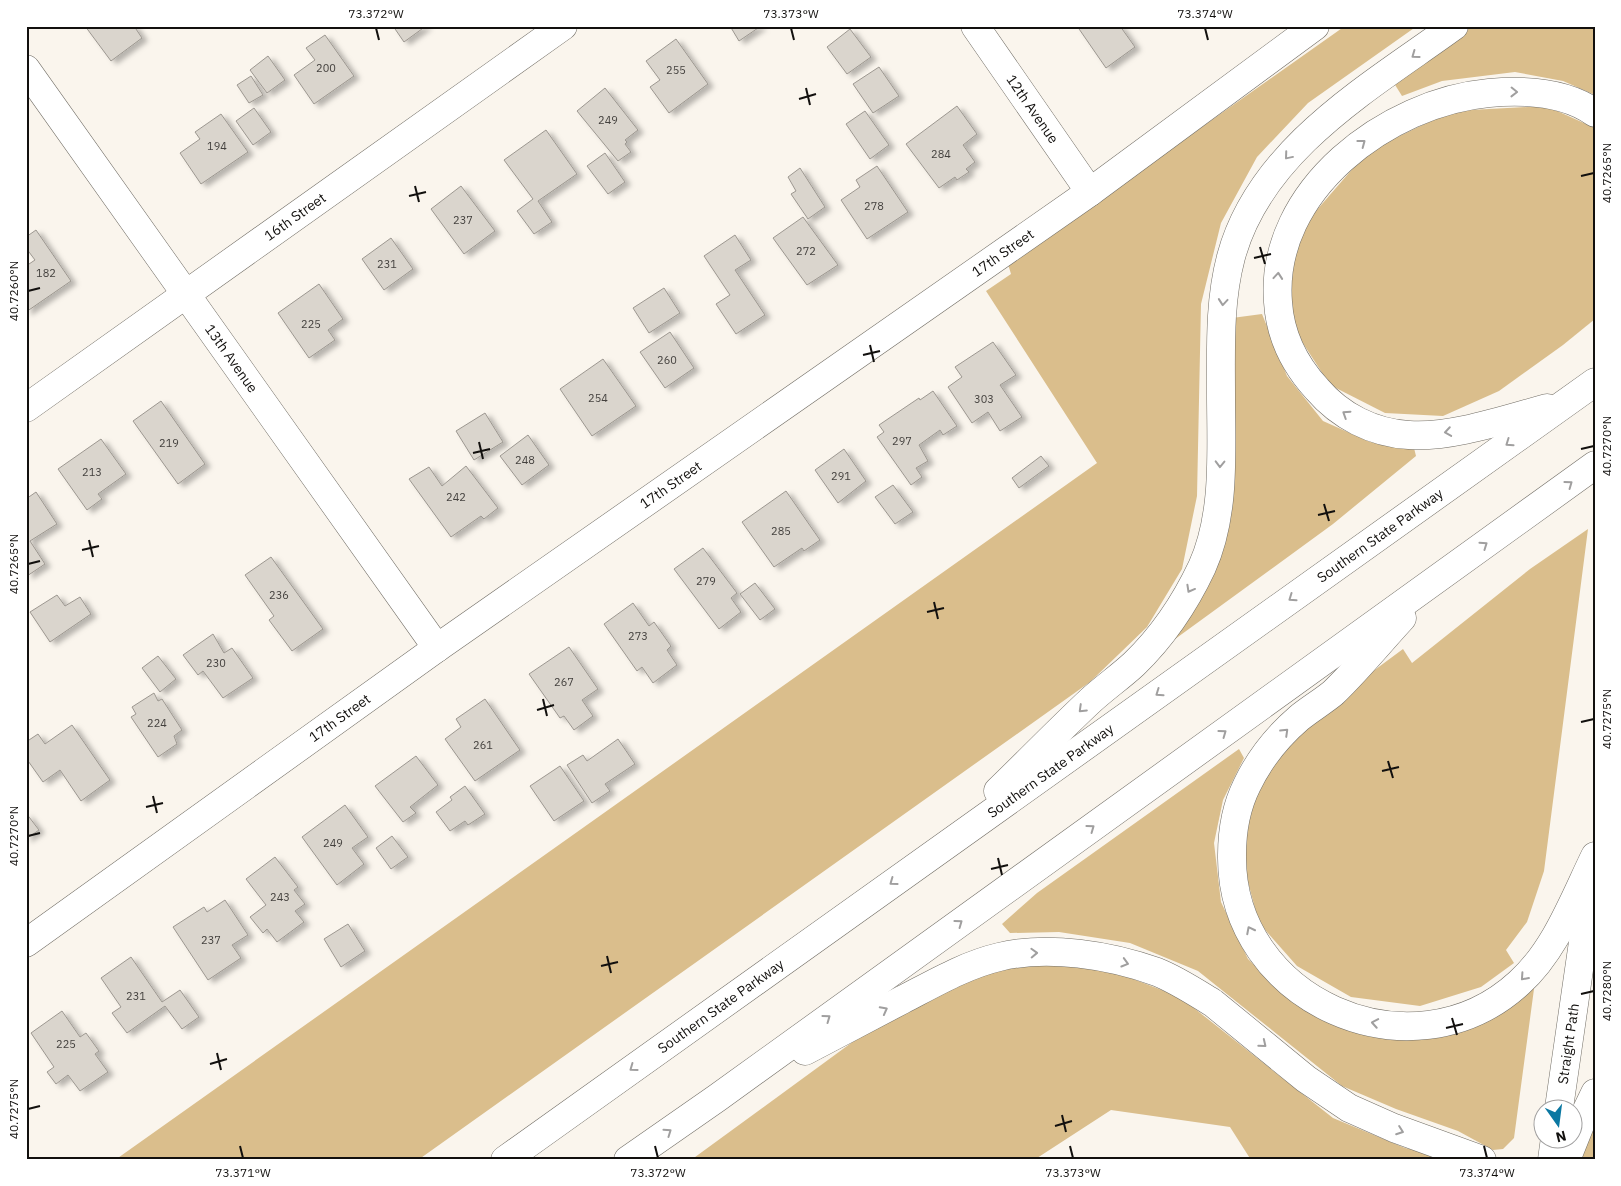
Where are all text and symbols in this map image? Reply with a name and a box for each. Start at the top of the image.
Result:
text: 73.372°W [348,6,404,21]
text: 73.373°W [763,6,819,21]
text: 73.374°W [1177,6,1233,21]
one-way arrow [1411,49,1420,58]
house number: 200 [316,61,336,75]
house number: 255 [666,63,686,77]
street label: 12th Avenue [1002,71,1063,147]
one-way arrow [1510,87,1518,97]
house number: 249 [598,113,618,127]
house number: 194 [207,139,227,153]
one-way arrow [1356,140,1366,149]
text: 40.7265°N [1599,143,1614,203]
house number: 284 [931,147,951,161]
one-way arrow [1285,150,1294,159]
street label: 16th Street [261,189,329,245]
house number: 278 [864,199,884,213]
house number: 237 [453,213,473,227]
street label: 17th Street [968,225,1037,281]
house number: 272 [796,244,816,258]
house number: 231 [377,257,397,271]
text: 40.7260°N [6,261,21,321]
house number: 182 [36,266,56,280]
one-way arrow [1272,272,1283,280]
one-way arrow [1218,298,1229,306]
house number: 225 [301,317,321,331]
street label: 13th Avenue [201,321,262,396]
house number: 260 [657,353,677,367]
house number: 254 [588,391,608,405]
house number: 303 [974,392,994,406]
one-way arrow [1343,411,1352,421]
text: 40.7270°N [1599,416,1614,476]
one-way arrow [1443,427,1452,437]
house number: 297 [892,434,912,448]
house number: 219 [159,436,179,450]
one-way arrow [1505,437,1515,446]
house number: 248 [515,453,535,467]
street label: 17th Street [636,457,705,513]
one-way arrow [1215,461,1226,469]
house number: 213 [82,465,102,479]
house number: 291 [831,469,851,483]
one-way arrow [1563,481,1573,490]
street label: Southern State Parkway [1313,484,1447,587]
house number: 242 [446,490,466,504]
house number: 285 [771,524,791,538]
text: 40.7265°N [6,534,21,594]
one-way arrow [1478,541,1487,551]
house number: 279 [696,574,716,588]
one-way arrow [1187,584,1197,593]
house number: 236 [269,588,289,602]
one-way arrow [1288,592,1297,601]
house number: 273 [628,629,648,643]
house number: 230 [206,656,226,670]
house number: 267 [554,675,574,689]
one-way arrow [1156,687,1165,695]
text: 40.7275°N [1599,689,1614,749]
street label: 17th Street [305,690,374,746]
one-way arrow [1079,703,1088,712]
house number: 224 [147,716,167,730]
street label: Southern State Parkway [984,720,1117,822]
one-way arrow [1217,729,1226,739]
one-way arrow [1279,729,1288,738]
house number: 261 [473,738,493,752]
text: 40.7270°N [6,806,21,866]
one-way arrow [1085,825,1095,834]
house number: 249 [323,836,343,850]
one-way arrow [889,876,899,885]
house number: 243 [270,890,290,904]
one-way arrow [953,920,963,929]
one-way arrow [1246,926,1256,935]
house number: 237 [201,933,221,947]
one-way arrow [1030,948,1038,958]
street label: Southern State Parkway [654,955,787,1057]
one-way arrow [1120,957,1128,967]
text: 40.7280°N [1599,961,1614,1021]
one-way arrow [1521,972,1530,981]
house number: 231 [126,989,146,1003]
street label: Straight Path [1554,1002,1583,1085]
one-way arrow [879,1006,888,1016]
one-way arrow [821,1015,831,1024]
one-way arrow [1371,1018,1379,1029]
house number: 225 [56,1037,76,1051]
one-way arrow [1257,1039,1266,1047]
one-way arrow [629,1062,639,1071]
text: 40.7275°N [6,1079,21,1139]
north arrow [1534,1098,1584,1148]
one-way arrow [1395,1125,1403,1135]
text: N [1554,1127,1568,1147]
one-way arrow [662,1129,671,1138]
text: 73.371°W [215,1165,271,1180]
text: 73.372°W [630,1165,686,1180]
text: 73.373°W [1045,1165,1101,1180]
text: 73.374°W [1459,1165,1515,1180]

